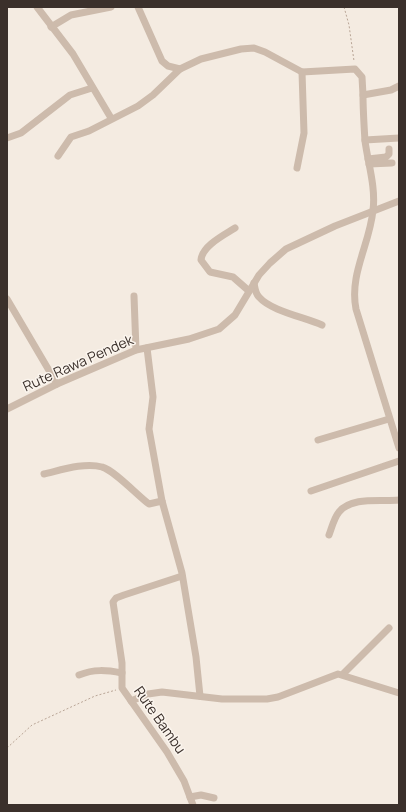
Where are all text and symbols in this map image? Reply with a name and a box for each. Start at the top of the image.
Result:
street label: Rute Rawa Pendek [20,329,137,395]
street label: Rute Bambu [130,682,191,757]

